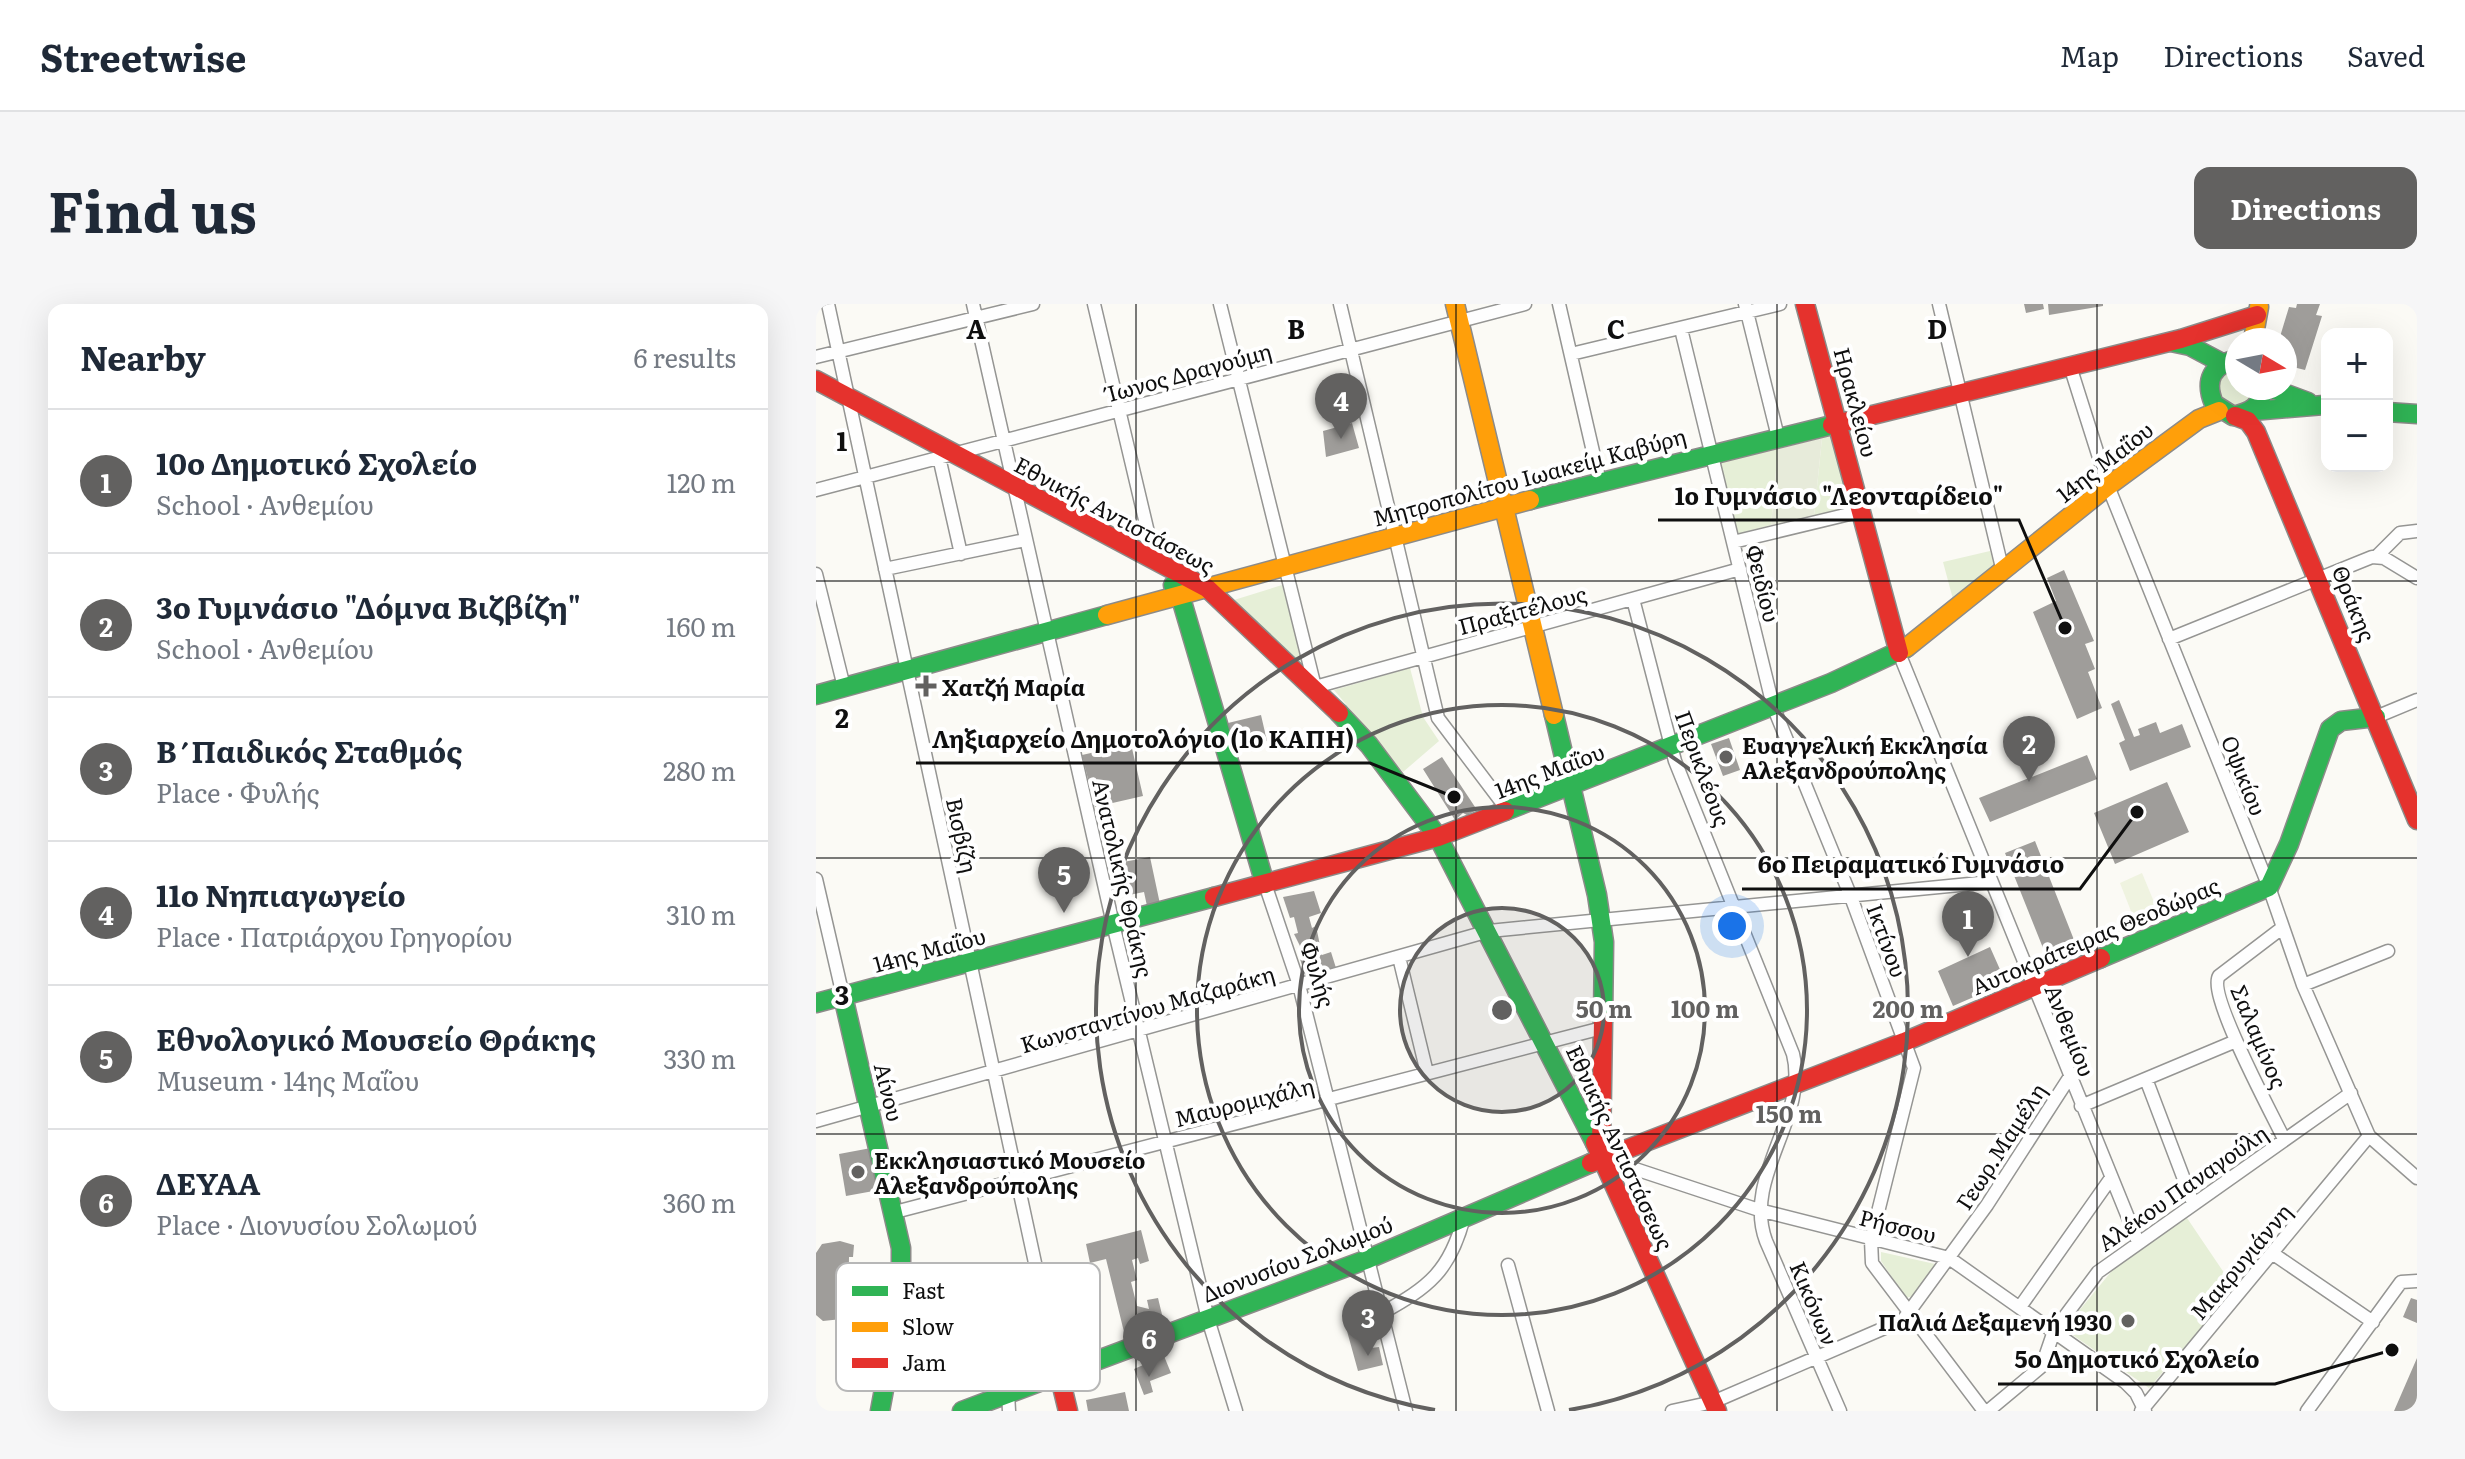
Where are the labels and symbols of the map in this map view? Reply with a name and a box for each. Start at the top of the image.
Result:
text: A [966,308,986,347]
text: B [1287,308,1305,347]
text: C [1607,308,1625,347]
text: D [1927,308,1947,347]
north arrow [2225,328,2297,400]
street label: Ίωνος Δραγούμη [1099,333,1275,410]
street label: Ηρακλείου [1827,343,1887,461]
pin: 4 [1315,373,1367,439]
street label: 14ης Μαΐου [2048,413,2160,509]
street label: Μητροπολίτου Ιωακείμ Καβύρη [1369,418,1689,534]
text: 1 [837,420,848,459]
street label: Εθνικής Αντιστάσεως [1009,447,1221,581]
callout: 1ο Γυμνάσιο "Λεονταρίδειο" [1658,472,2019,520]
text: 1ο Γυμνάσιο "Λεονταρίδειο" [1675,477,2003,512]
street label: Φειδίου [1738,541,1790,625]
street label: Θράκης [2325,560,2385,646]
street label: Πραξιτέλους [1454,576,1590,642]
place label: Χατζή Μαρία [942,670,1086,703]
marker: Χατζή Μαρία [917,677,935,695]
text: 2 [835,697,849,736]
street label: Περικλέους [1668,705,1740,831]
callout: Ληξιαρχείο Δημοτολόγιο (1ο ΚΑΠΗ) [916,715,1370,763]
pin: 2 [2003,716,2055,782]
text: Ληξιαρχείο Δημοτολόγιο (1ο ΚΑΠΗ) [932,720,1354,755]
place label: Ευαγγελική Εκκλησία Αλεξανδρούπολης [1742,728,1988,786]
street label: Οψικίου [2214,730,2276,820]
street label: 14ης Μαΐου [1489,734,1609,806]
marker: Ευαγγελική Εκκλησία Αλεξανδρούπολης [1717,748,1735,766]
street label: Ανατολικής Θράκης [1085,775,1163,981]
street label: Βισβίζη [939,794,987,876]
callout: 6ο Πειραματικό Γυμνάσιο [1742,841,2080,889]
text: 6ο Πειραματικό Γυμνάσιο [1758,845,2064,880]
pin: 5 [1038,847,1090,913]
street label: Αυτοκράτειρας Θεοδώρας [1966,868,2224,1002]
pin: 1 [1942,891,1994,957]
street label: Ικτίνου [1859,899,1917,981]
your location [1712,906,1752,946]
street label: 14ης Μαΐου [869,918,989,980]
street label: Φυλής [1293,937,1345,1011]
street label: Κωνσταντίνου Μαζαράκη [1016,956,1278,1060]
text: 3 [835,974,849,1013]
street label: Ανθεμίου [2038,979,2104,1081]
street label: Σαλαμίνος [2223,979,2297,1093]
text: 50 m [1576,990,1632,1025]
text: 100 m [1671,990,1739,1025]
text: 200 m [1872,990,1944,1025]
centre of rings [1488,996,1516,1024]
street label: Εθνικής Αντιστάσεως [1559,1039,1683,1255]
street label: Αίνου [867,1059,913,1125]
street label: Μαυρομιχάλη [1171,1068,1317,1134]
street label: Γεωρ.Μαμέλη [1947,1076,2053,1216]
text: 150 m [1756,1095,1822,1130]
street label: Αλέκου Παναγούλη [2090,1116,2274,1258]
place label: Εκκλησιαστικό Μουσείο Αλεξανδρούπολης [874,1143,1145,1201]
marker: Εκκλησιαστικό Μουσείο Αλεξανδρούπολης [849,1163,867,1181]
street label: Μακρυγιάννη [2181,1196,2299,1326]
street label: Ρήσσου [1856,1200,1940,1250]
street label: Διονυσίου Σολωμού [1197,1207,1397,1309]
street label: Κικόνων [1782,1256,1848,1350]
legend [836,1263,1100,1391]
text: Fast [902,1273,945,1306]
pin: 3 [1342,1290,1394,1356]
place label: Παλιά Δεξαμενή 1930 [1878,1305,2112,1338]
text: Slow [902,1309,954,1342]
pin: 6 [1123,1311,1175,1377]
marker: Παλιά Δεξαμενή 1930 [2119,1312,2137,1330]
callout: 5ο Δημοτικό Σχολείο [1998,1336,2275,1384]
text: 5ο Δημοτικό Σχολείο [2014,1340,2260,1375]
text: Jam [902,1345,946,1378]

